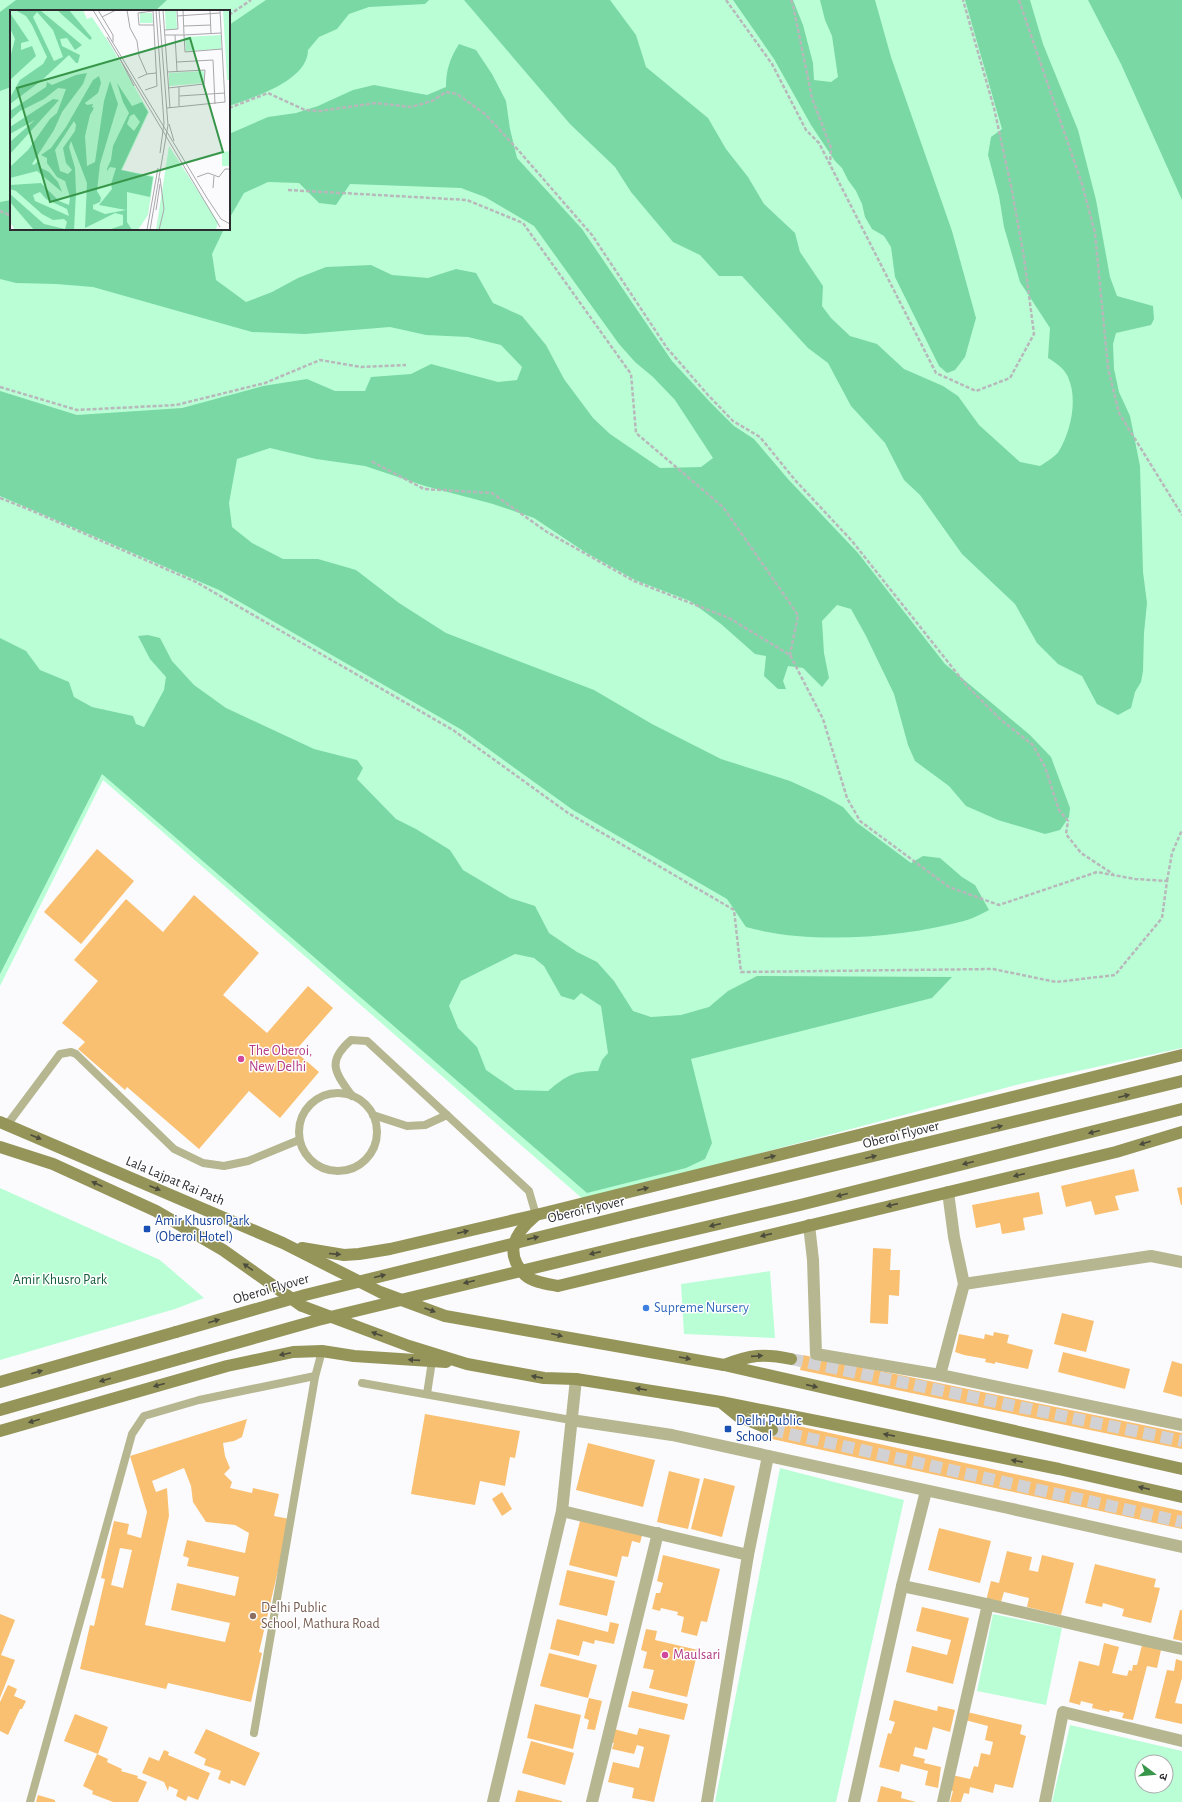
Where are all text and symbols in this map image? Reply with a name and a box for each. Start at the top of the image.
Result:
inset map [10,10,230,230]
place label: The Oberoi, New Delhi [249,1044,312,1074]
marker: The Oberoi, New Delhi [236,1054,246,1064]
one-way arrow [1118,1093,1130,1099]
street label: Oberoi Flyover [861,1119,941,1151]
one-way arrow [991,1123,1004,1129]
one-way arrow [1088,1129,1100,1135]
one-way arrow [30,1135,42,1141]
one-way arrow [1138,1140,1150,1146]
street label: Lala Lajpat Rai Path [124,1154,226,1208]
one-way arrow [763,1154,776,1160]
one-way arrow [865,1154,877,1160]
one-way arrow [962,1161,974,1167]
one-way arrow [1013,1173,1025,1179]
one-way arrow [91,1181,103,1187]
one-way arrow [637,1185,650,1191]
one-way arrow [150,1186,162,1192]
one-way arrow [836,1192,848,1198]
street label: Oberoi Flyover [546,1194,626,1226]
one-way arrow [886,1203,898,1209]
place label: Amir Khusro Park (Oberoi Hotel) [155,1214,250,1244]
one-way arrow [709,1222,722,1228]
marker: Amir Khusro Park (Oberoi Hotel) [142,1224,152,1234]
one-way arrow [456,1229,469,1235]
one-way arrow [760,1232,772,1238]
one-way arrow [527,1234,539,1240]
one-way arrow [329,1250,341,1257]
one-way arrow [589,1250,601,1256]
one-way arrow [242,1263,253,1271]
street label: Oberoi Flyover [231,1271,311,1307]
one-way arrow [373,1272,386,1278]
park label: Amir Khusro Park [13,1273,108,1287]
one-way arrow [462,1280,475,1286]
place label: Supreme Nursery [654,1301,749,1315]
marker: Supreme Nursery [641,1303,651,1313]
one-way arrow [424,1307,436,1313]
one-way arrow [208,1318,220,1324]
one-way arrow [371,1330,383,1336]
one-way arrow [551,1332,563,1338]
one-way arrow [279,1352,291,1358]
one-way arrow [751,1352,763,1359]
one-way arrow [679,1355,691,1361]
one-way arrow [407,1357,420,1363]
one-way arrow [31,1368,44,1374]
one-way arrow [531,1374,543,1380]
one-way arrow [99,1377,111,1383]
one-way arrow [153,1382,165,1388]
one-way arrow [805,1384,818,1390]
one-way arrow [635,1386,647,1392]
place label: Delhi Public School [736,1414,802,1444]
one-way arrow [28,1419,40,1425]
marker: Delhi Public School [723,1424,733,1434]
one-way arrow [883,1432,896,1438]
one-way arrow [1011,1457,1023,1463]
one-way arrow [1138,1485,1150,1491]
place label: Delhi Public School, Mathura Road [261,1601,380,1631]
marker: Delhi Public School, Mathura Road [248,1611,258,1621]
place label: Maulsari [673,1648,720,1662]
marker: Maulsari [660,1650,670,1660]
north arrow [1134,1754,1174,1794]
text: उ [1157,1772,1169,1782]

